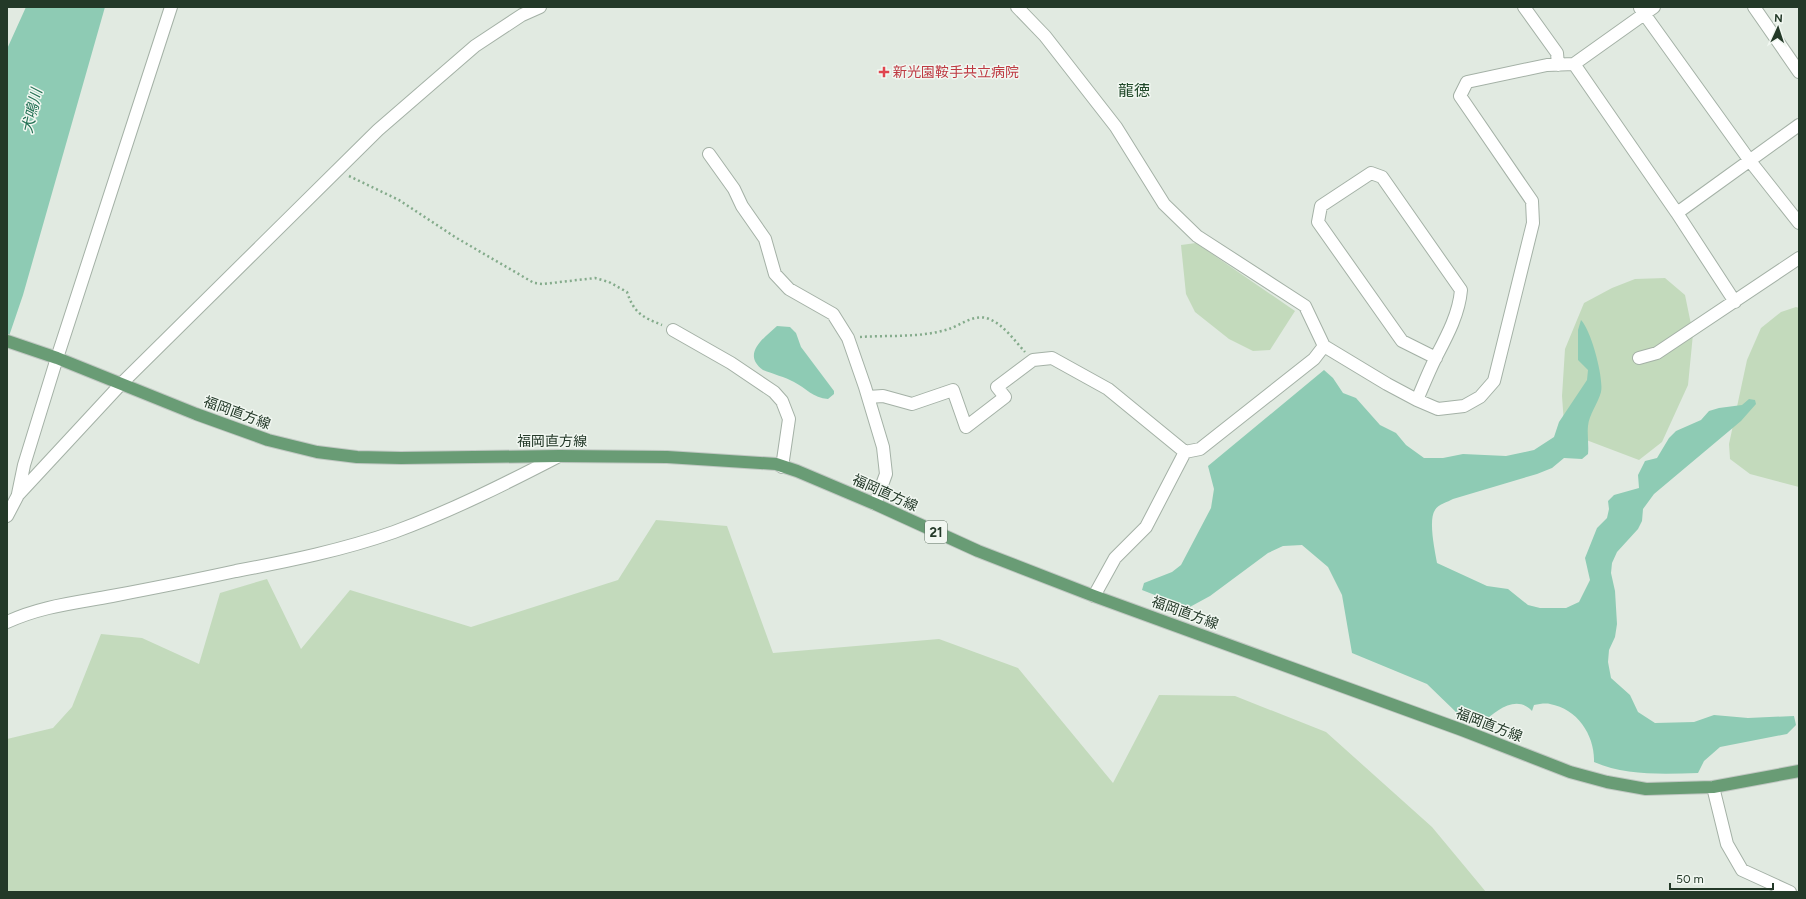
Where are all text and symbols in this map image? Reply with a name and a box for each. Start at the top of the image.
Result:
north arrow [1758,8,1798,48]
text: N [1774,12,1783,25]
place label: 新光園鞍手共立病院 [893,64,1019,81]
marker: 新光園鞍手共立病院 [878,66,890,78]
district label: 龍徳 [1118,81,1150,100]
water label: 犬鳴川 [18,85,46,135]
street label: 福岡直方線 [201,393,273,433]
street label: 福岡直方線 [517,433,587,450]
street label: 福岡直方線 [850,471,920,515]
road number: 21 [925,521,947,543]
street label: 福岡直方線 [1149,593,1221,633]
street label: 福岡直方線 [1453,705,1525,745]
scale bar [1670,865,1773,891]
text: 50 m [1676,872,1704,886]

